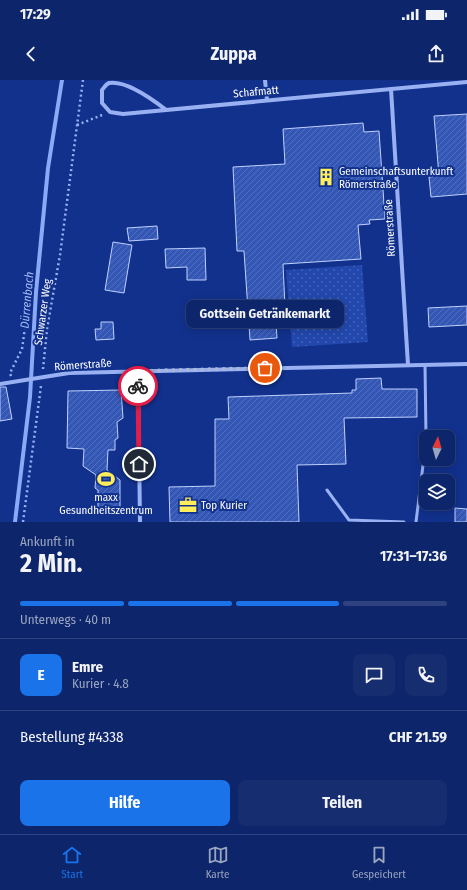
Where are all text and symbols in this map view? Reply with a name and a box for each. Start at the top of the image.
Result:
text: 17:29 [20,5,51,23]
icon: back [20,43,42,65]
text: Zuppa [210,43,257,65]
icon: share [425,43,447,65]
street label: Schafmatt [233,83,280,100]
place label: Gemeinschaftsunterkunft Römerstraße [339,165,454,191]
building icon: Gemeinschaftsunterkunft Römerstraße [316,167,336,187]
street label: Römerstraße [382,199,398,257]
water label: Dürrenbach [18,271,36,329]
street label: Schwarzer Weg [32,277,54,346]
callout: Gottsein Getränkemarkt [186,300,344,328]
text: Gottsein Getränkemarkt [200,306,330,321]
pin [248,351,282,385]
street label: Römerstraße [54,357,112,373]
icon: bag [254,357,276,379]
courier [118,366,158,406]
icon: bike [127,375,149,397]
north arrow [419,430,455,466]
map controls [419,430,455,510]
pin [122,447,156,481]
icon: home [128,453,150,475]
sports icon: maxx Gesundheitszentrum [96,469,116,489]
button: layers [419,474,455,510]
place label: maxx Gesundheitszentrum [59,491,153,517]
office icon: Top Kurier [178,495,198,515]
place label: Top Kurier [201,499,247,512]
text: Ankunft in [20,534,75,549]
text: 17:31–17:36 [380,547,447,565]
text: 2 Min. [20,548,82,579]
text: Unterwegs · 40 m [20,612,111,627]
button: chat [353,654,395,696]
button: phone [405,654,447,696]
text: Emre [72,658,103,676]
text: E [37,666,45,684]
text: Kurier · 4.8 [72,676,129,691]
text: Bestellung #4338 [20,728,124,746]
text: CHF 21.59 [389,728,447,746]
button: Hilfe [20,780,230,826]
button: Teilen [238,780,447,826]
tab: Start [61,844,83,881]
tab: Karte [206,844,229,881]
tab: Gespeichert [352,844,406,881]

